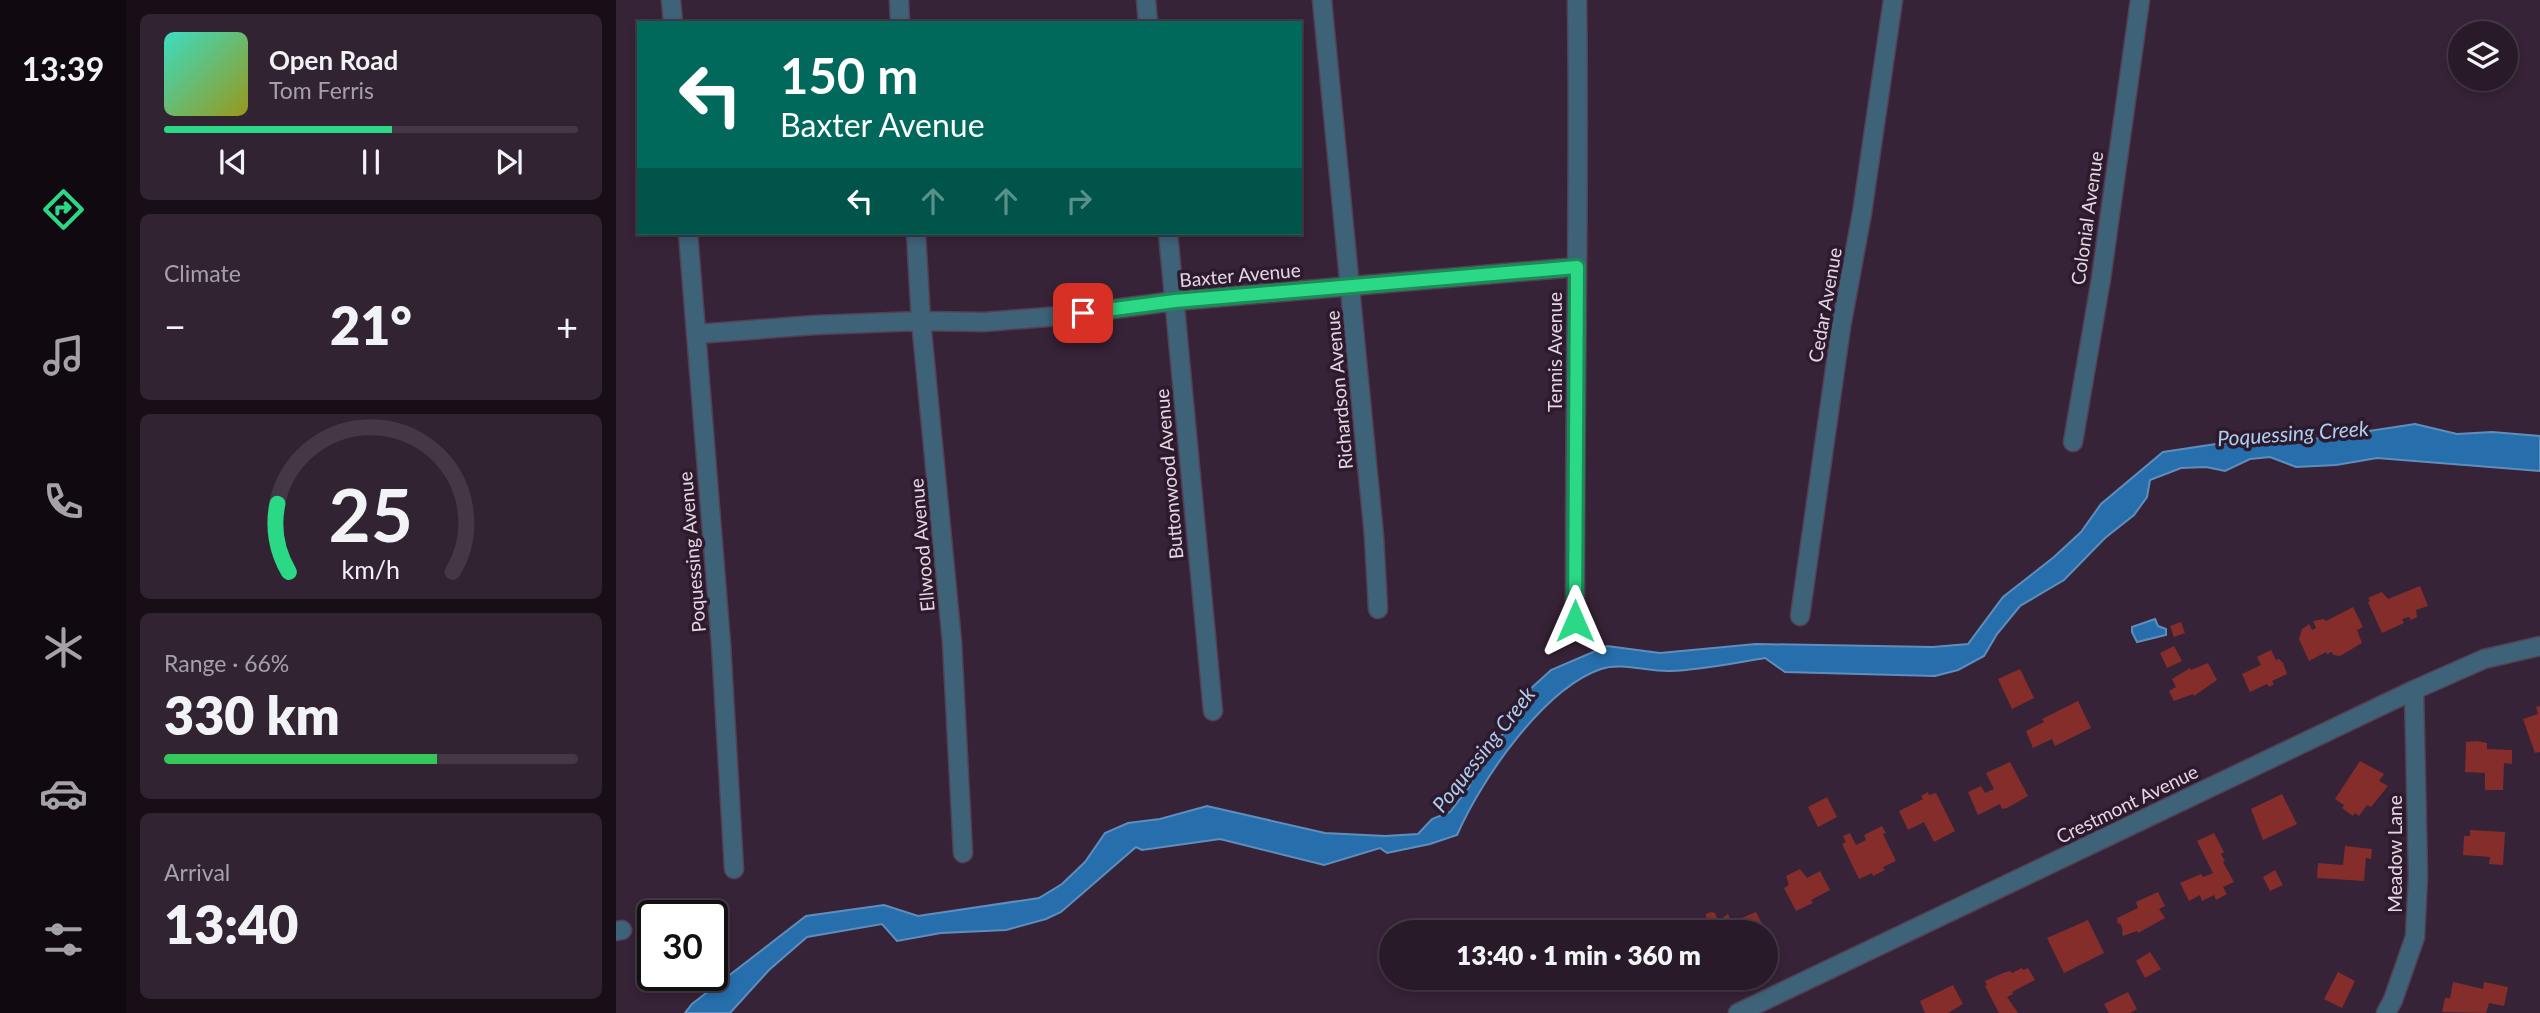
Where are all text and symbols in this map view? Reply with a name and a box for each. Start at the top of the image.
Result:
map controls [2448,21,2518,91]
button: layers [2448,21,2518,91]
text: Open Road [269,44,398,76]
text: 150 m [780,46,918,104]
text: 13:39 [22,49,104,88]
icon: left [665,49,756,140]
text: Tom Ferris [269,76,374,104]
text: Baxter Avenue [780,105,985,144]
icon: previous [214,143,252,181]
icon: pause [352,143,390,181]
icon: next [490,143,528,181]
street label: Colonial Avenue [2066,150,2107,286]
icon: left [841,182,879,220]
icon: ahead [914,182,952,220]
icon: ahead [987,182,1025,220]
icon: right [1060,182,1098,220]
icon: directions [39,185,88,234]
street label: Cedar Avenue [1803,246,1846,364]
street label: Baxter Avenue [1178,258,1301,291]
text: Climate [164,259,241,287]
pin [1053,283,1113,343]
street label: Tennis Avenue [1543,292,1566,412]
text: 21° [330,294,412,356]
icon: arrive [1064,294,1102,332]
text: − [164,303,186,349]
text: + [556,303,578,349]
street label: Richardson Avenue [1320,310,1357,470]
icon: music [39,331,88,380]
street label: Buttonwood Avenue [1150,388,1187,560]
water label: Poquessing Creek [2216,415,2370,450]
text: 25 [329,471,413,559]
street label: Poquessing Avenue [673,471,710,634]
icon: phone [39,477,88,526]
street label: Ellwood Avenue [904,477,939,613]
text: km/h [342,554,400,584]
position arrow [1538,584,1612,658]
icon: climate [39,623,88,672]
text: Range · 66% [164,649,289,677]
water label: Poquessing Creek [1426,681,1540,817]
text: 330 km [164,684,340,746]
street label: Crestmont Avenue [2052,759,2201,848]
icon: car [39,769,88,818]
street label: Meadow Lane [2383,795,2406,913]
text: Arrival [164,858,230,886]
text: 13:40 [164,893,298,955]
speed limit sign: 30 [637,900,728,991]
icon: filters [39,915,88,964]
text: 13:40 · 1 min · 360 m [1456,939,1701,971]

